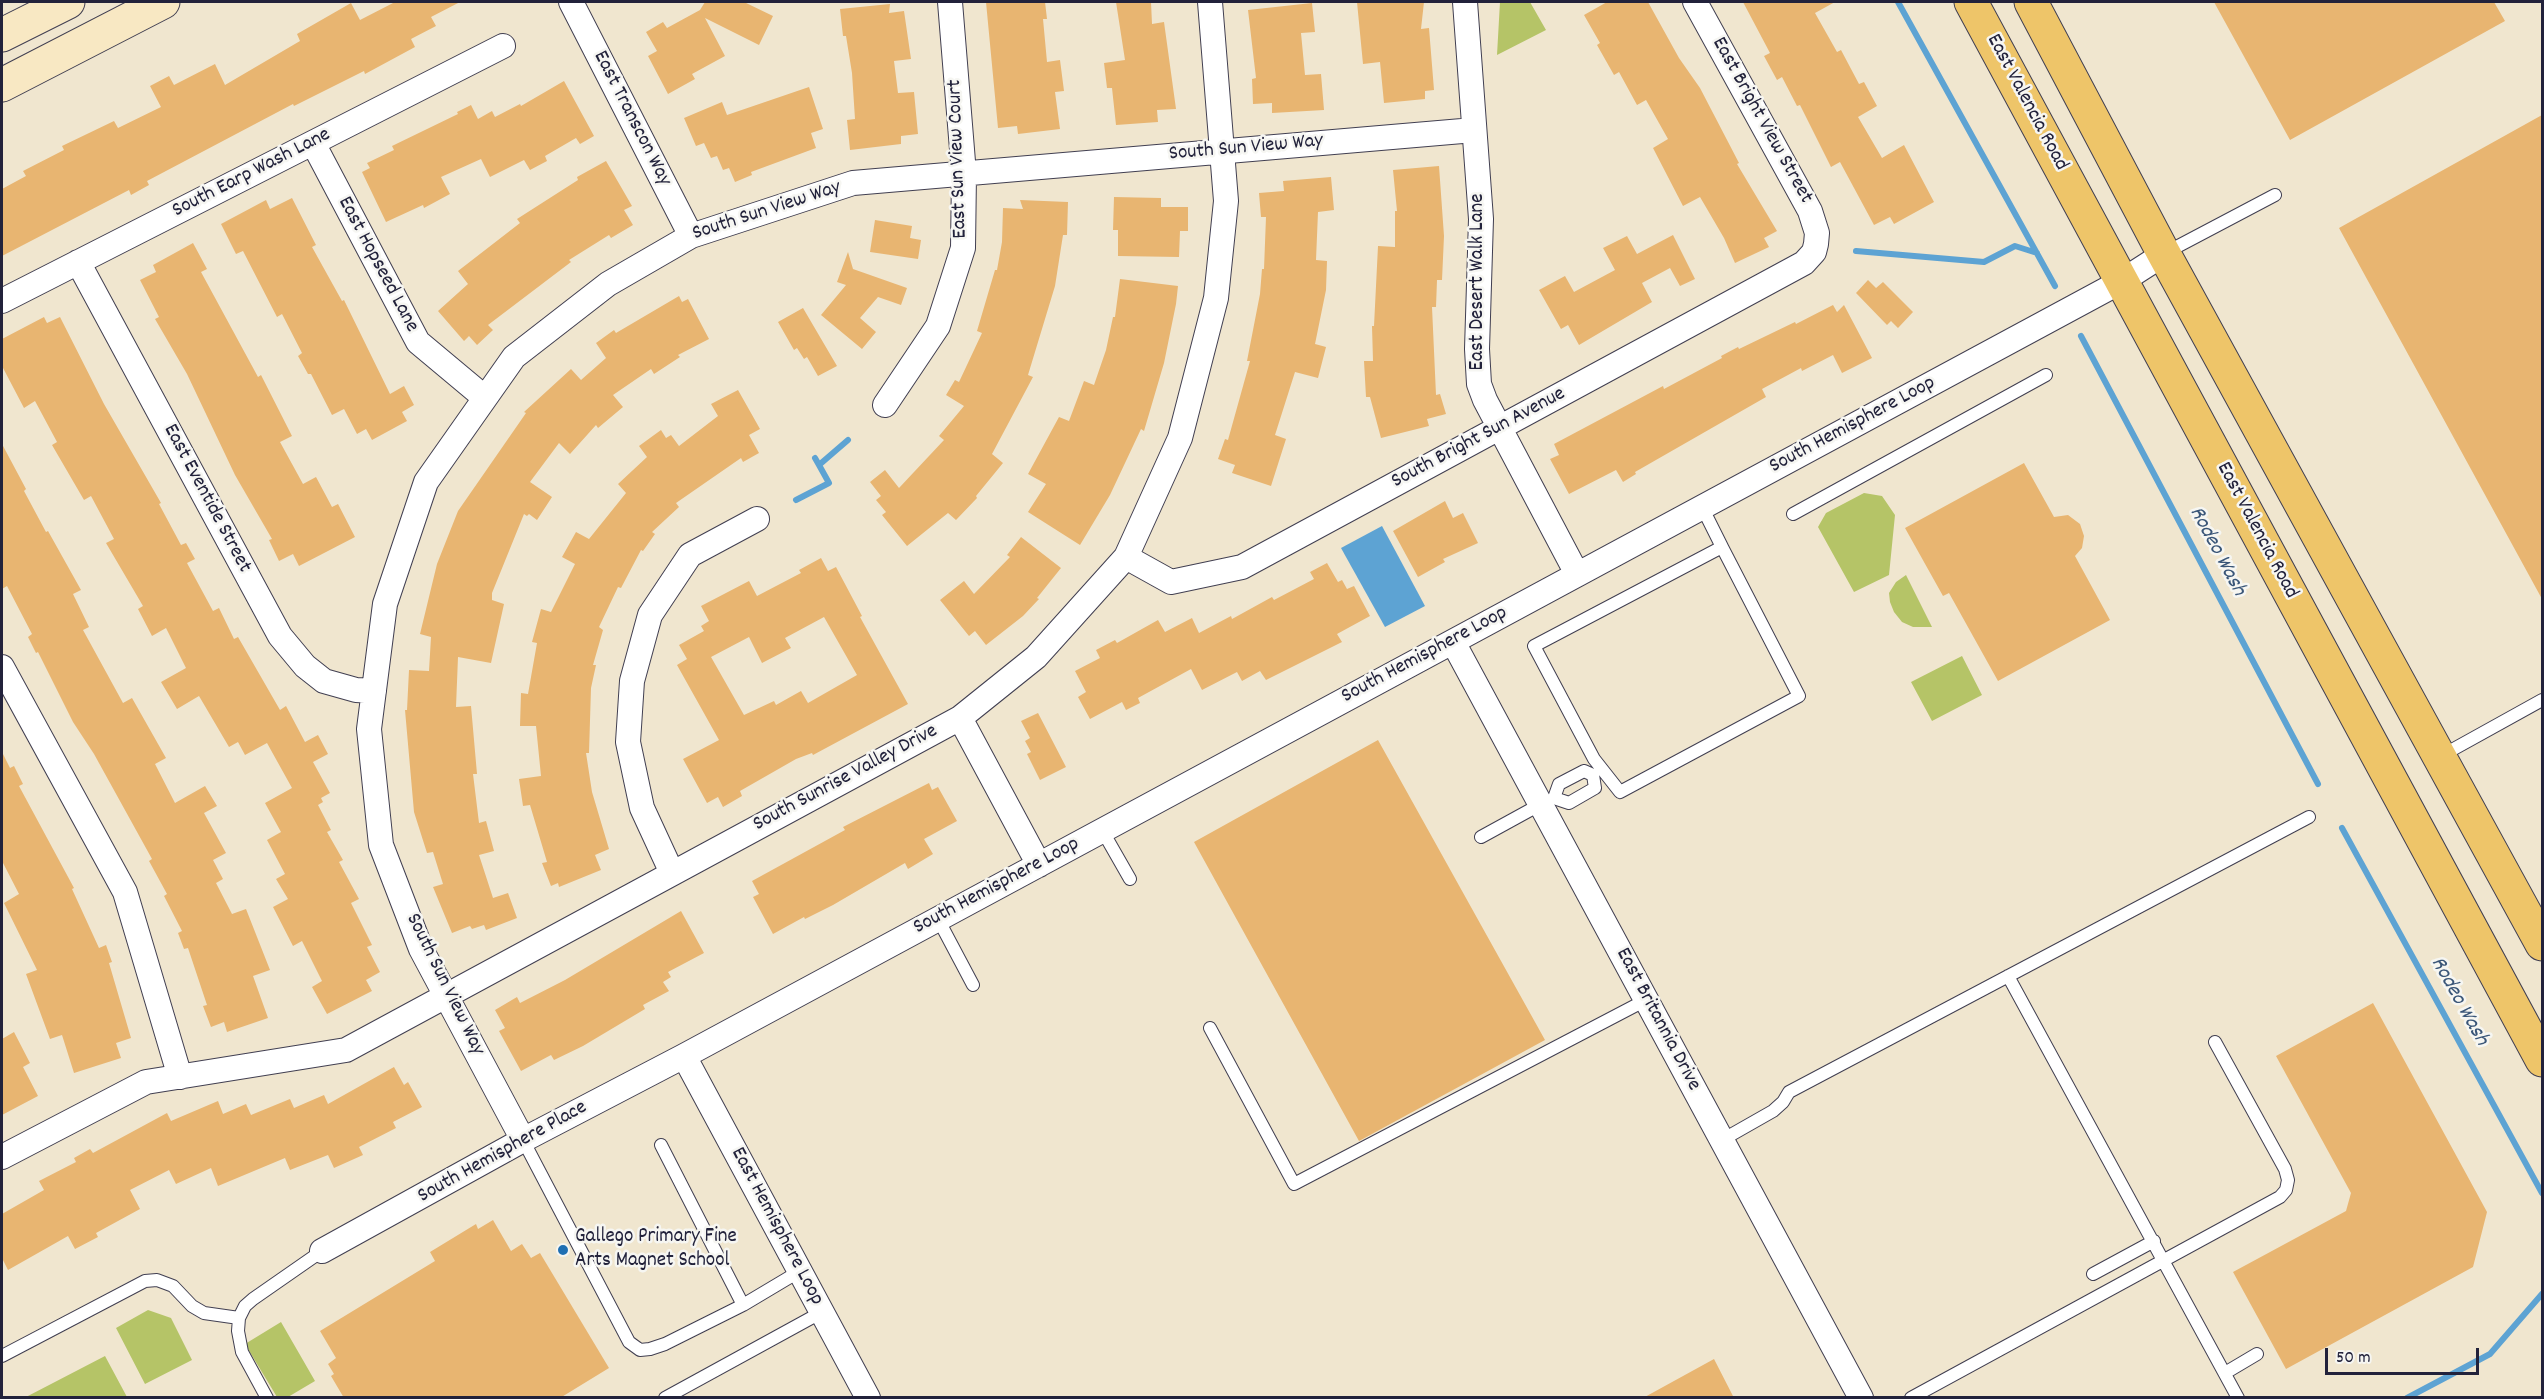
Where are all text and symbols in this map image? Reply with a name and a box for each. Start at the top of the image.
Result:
street label: East Valencia Road [1979,30,2073,176]
street label: East Bright View Street [1705,33,1817,209]
street label: East Transcon Way [586,47,676,191]
street label: East Sun View Court [944,79,974,239]
street label: South Earp Wash Lane [169,123,335,225]
street label: South Sun View Way [1168,130,1324,168]
street label: South Sun View Way [690,176,844,248]
street label: East Hopseed Lane [331,193,423,337]
street label: East Desert Walk Lane [1466,194,1492,370]
street label: South Hemisphere Loop [1766,372,1940,480]
street label: South Bright Sun Avenue [1388,383,1570,495]
street label: East Eventide Street [156,420,256,578]
street label: East Valencia Road [2209,458,2303,604]
water label: Rodeo Wash [2181,503,2251,601]
street label: South Hemisphere Loop [1338,602,1512,710]
street label: South Sunrise Valley Drive [749,720,943,838]
street label: South Hemisphere Loop [910,833,1084,941]
street label: South Sun View Way [399,910,489,1060]
street label: East Britannia Drive [1609,944,1705,1096]
water label: Rodeo Wash [2423,953,2493,1051]
street label: South Hemisphere Place [414,1096,592,1210]
street label: East Hemisphere Loop [724,1144,828,1310]
place label: Gallego Primary Fine Arts Magnet School [575,1225,737,1275]
marker: Gallego Primary Fine Arts Magnet School [556,1243,570,1257]
scale bar [2328,1336,2482,1374]
text: 50 m [2336,1346,2371,1371]

